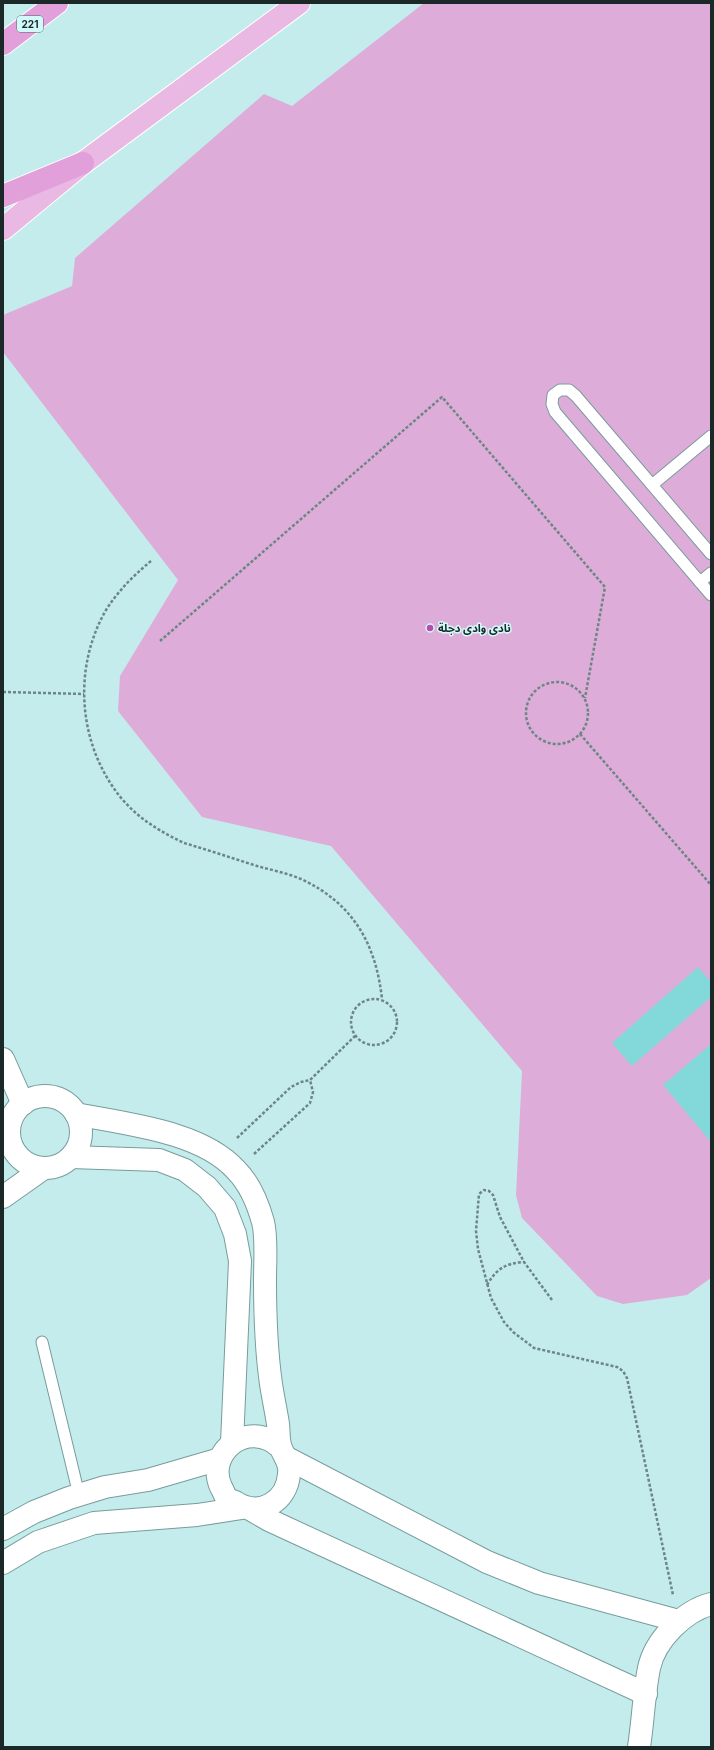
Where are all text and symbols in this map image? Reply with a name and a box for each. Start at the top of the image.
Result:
road number: 221 [17,16,43,32]
place label: نادى وادى دجلة [438,621,511,635]
marker: نادى وادى دجلة [425,623,435,633]

